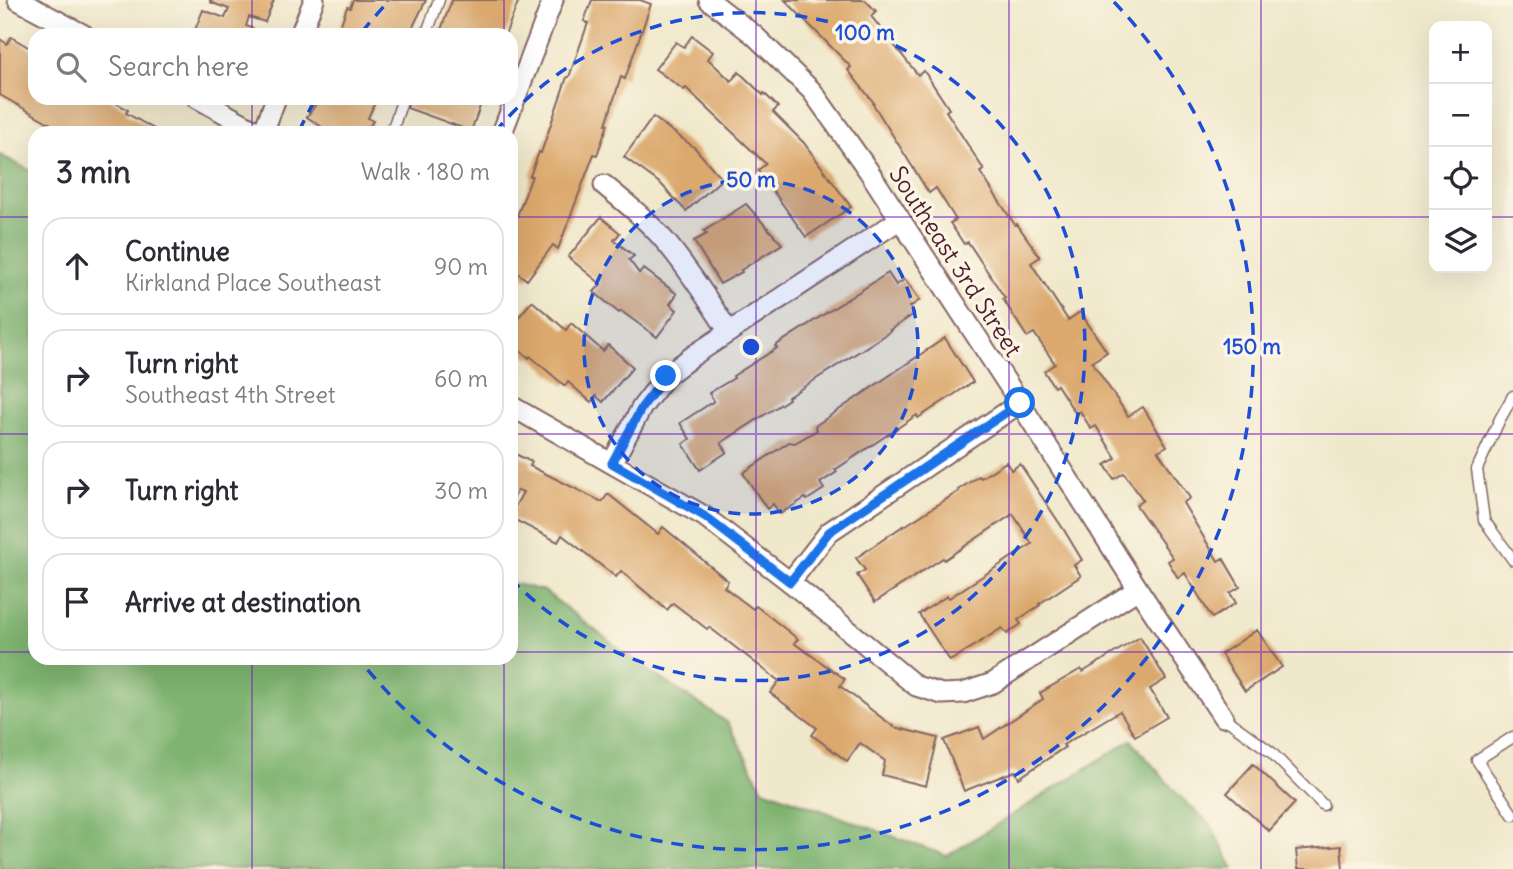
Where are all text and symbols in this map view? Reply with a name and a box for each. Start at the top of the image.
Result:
text: 100 m [835,19,895,46]
map controls [1429,21,1492,273]
button: + [1429,21,1492,84]
search box [28,28,518,105]
icon: search [52,48,90,86]
text: Search here [108,50,249,83]
button: − [1429,84,1492,147]
button: locate [1429,147,1492,210]
text: 3 min [56,153,131,191]
text: Walk · 180 m [361,157,490,186]
street label: Southeast 3rd Street [883,160,1029,362]
text: 50 m [726,166,776,193]
button: layers [1429,210,1492,273]
text: Continue [125,235,230,268]
icon: ahead [58,247,96,285]
text: 90 m [434,252,488,281]
text: Kirkland Place Southeast [125,268,381,297]
text: 150 m [1223,333,1281,360]
centre of rings [739,335,763,359]
text: Turn right [125,347,238,380]
icon: right [58,359,96,397]
route end [650,360,681,391]
text: 60 m [434,364,488,393]
text: Southeast 4th Street [125,380,336,409]
route start [1004,387,1035,418]
icon: right [58,471,96,509]
text: Turn right [125,474,238,507]
text: 30 m [434,476,488,505]
icon: arrive [58,583,96,621]
text: Arrive at destination [125,586,361,619]

